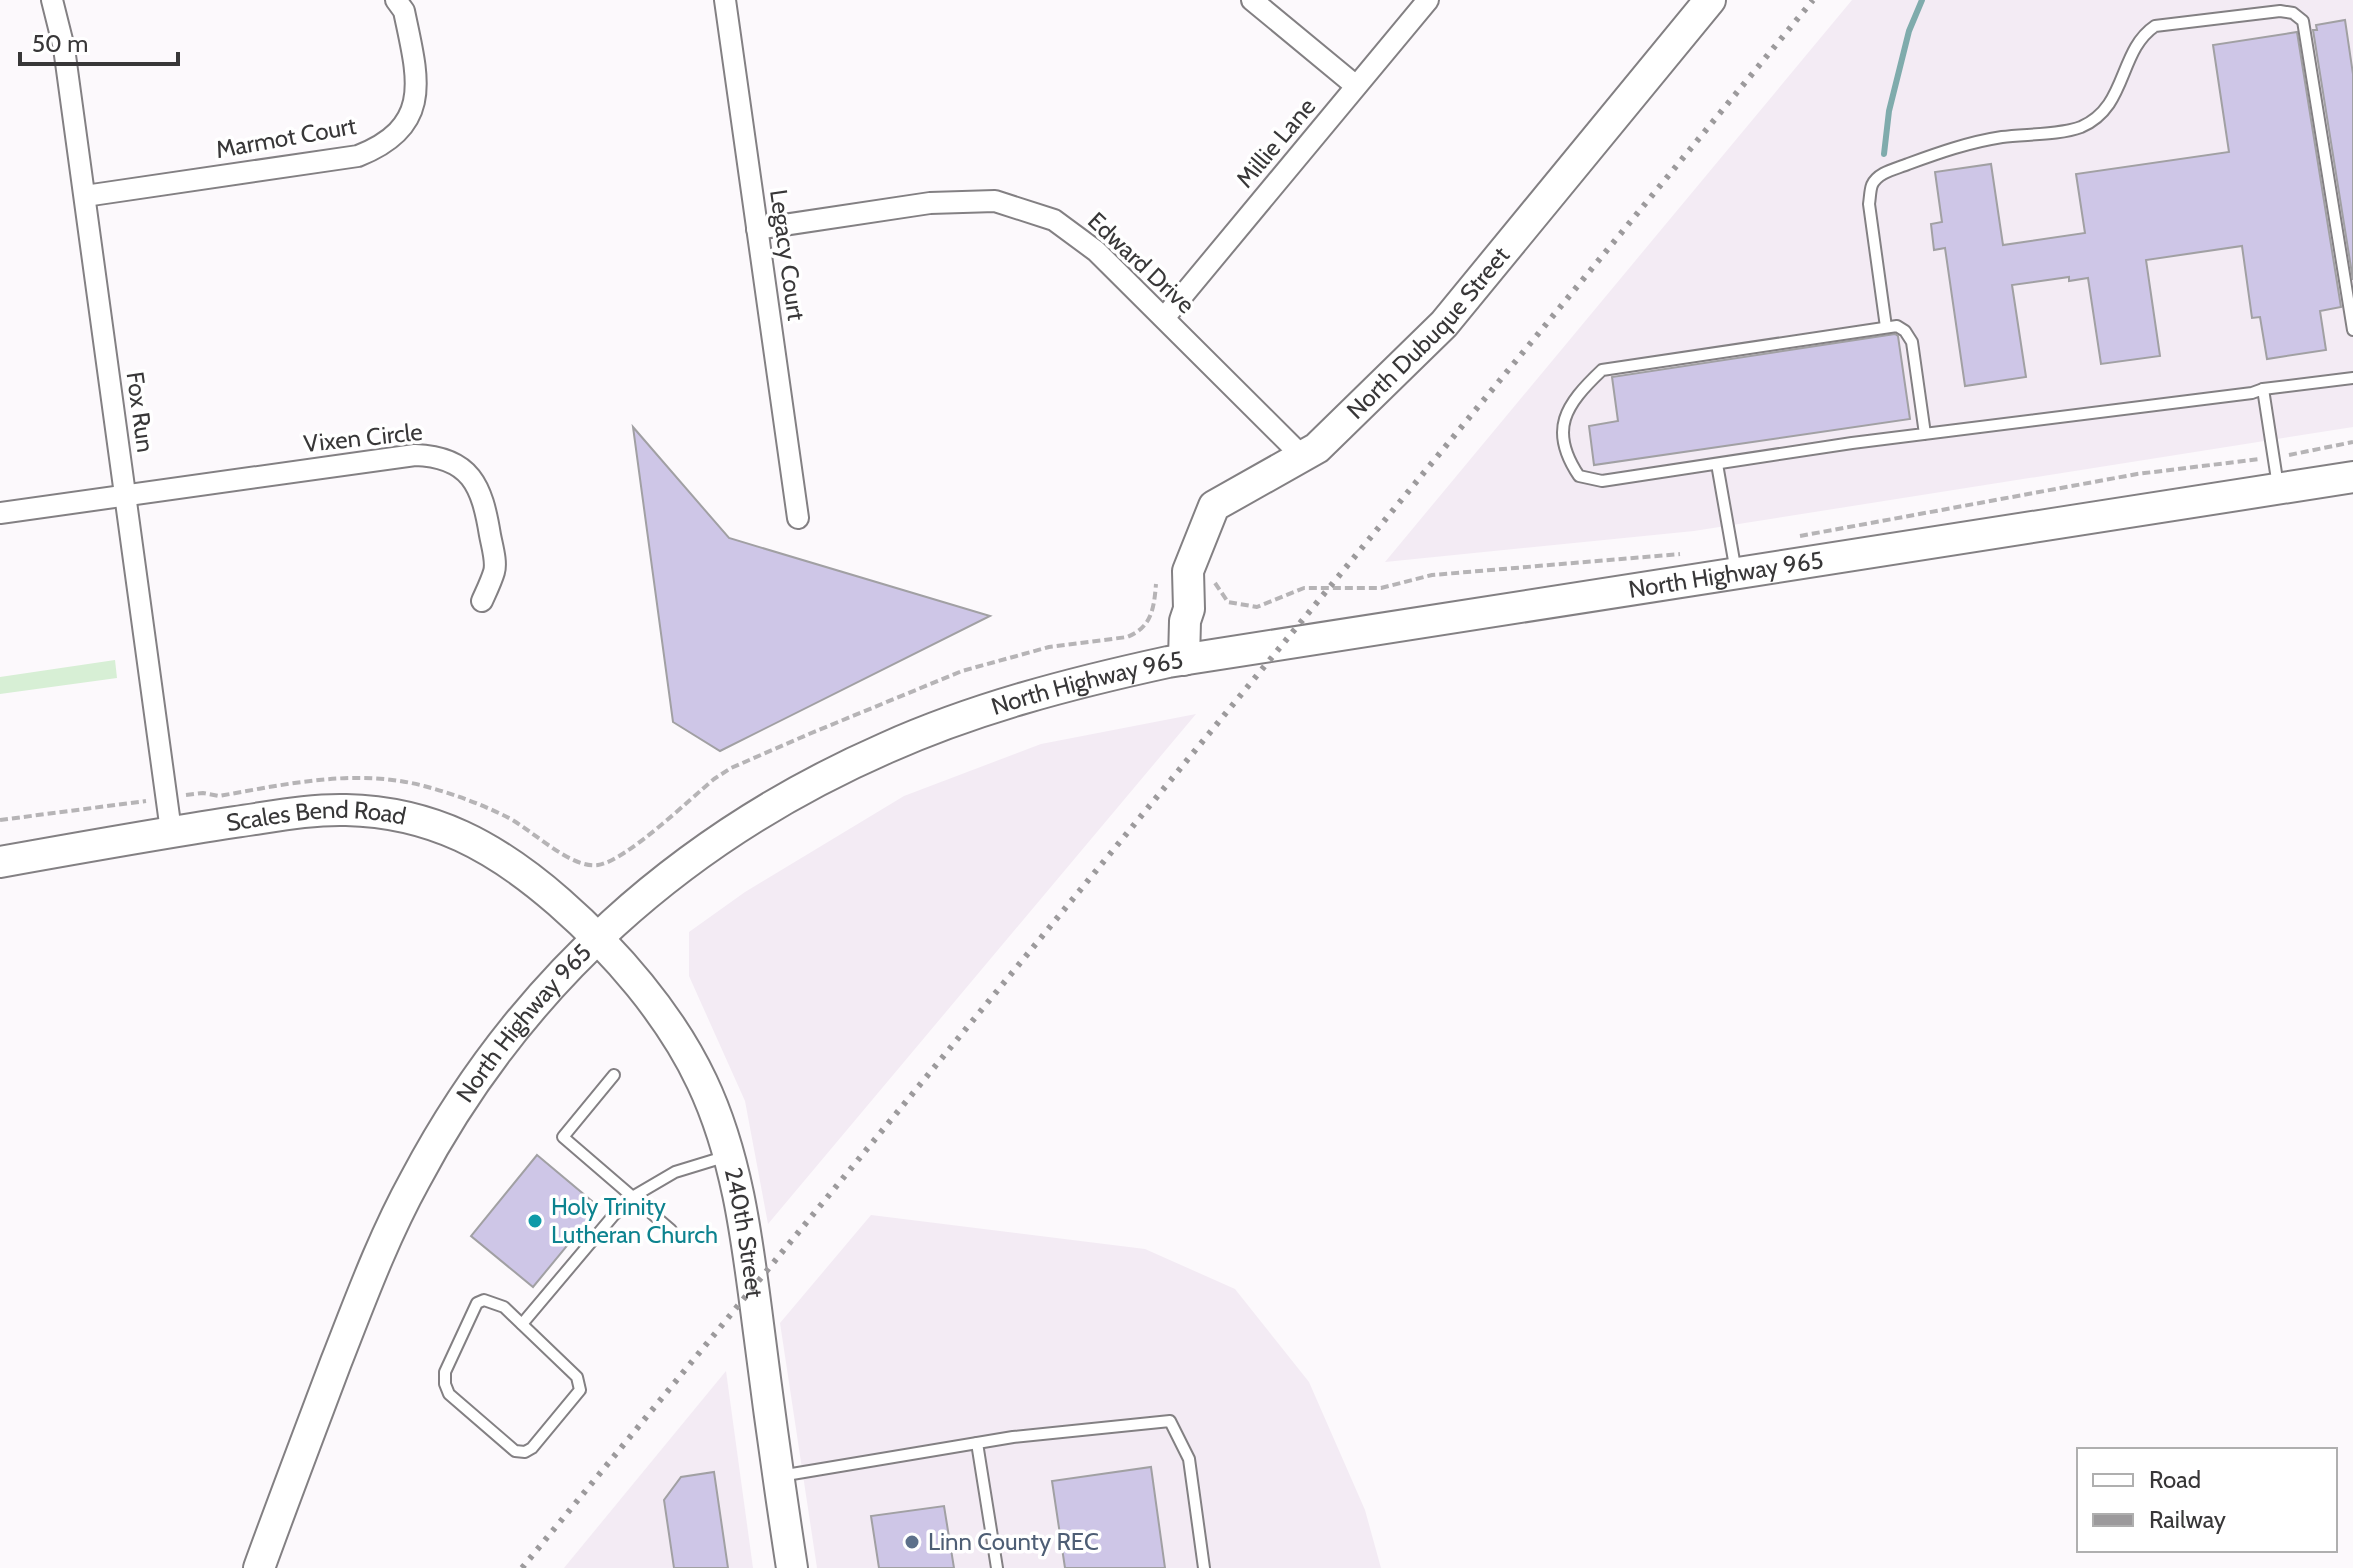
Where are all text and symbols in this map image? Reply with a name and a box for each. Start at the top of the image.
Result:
scale bar [20,16,178,66]
text: 50 m [32,29,88,58]
street label: Millie Lane [1230,92,1321,193]
street label: Marmot Court [214,111,358,164]
street label: Legacy Court [764,188,811,322]
street label: Edward Drive [1082,206,1201,319]
street label: North Dubuque Street [1341,241,1515,425]
street label: Fox Run [120,370,161,454]
street label: Vixen Circle [302,417,424,458]
street label: North Highway 965 [1626,545,1825,604]
street label: North Highway 965 [988,645,1185,721]
street label: Scales Bend Road [224,795,409,837]
street label: North Highway 965 [450,938,597,1108]
street label: 240th Street [719,1165,769,1300]
place label: Holy Trinity Lutheran Church [551,1192,718,1249]
marker: Holy Trinity Lutheran Church [526,1212,544,1230]
legend [2077,1448,2337,1552]
text: Road [2149,1465,2201,1494]
text: Railway [2149,1505,2226,1534]
place label: Linn County REC [928,1527,1099,1556]
marker: Linn County REC [903,1533,921,1551]

